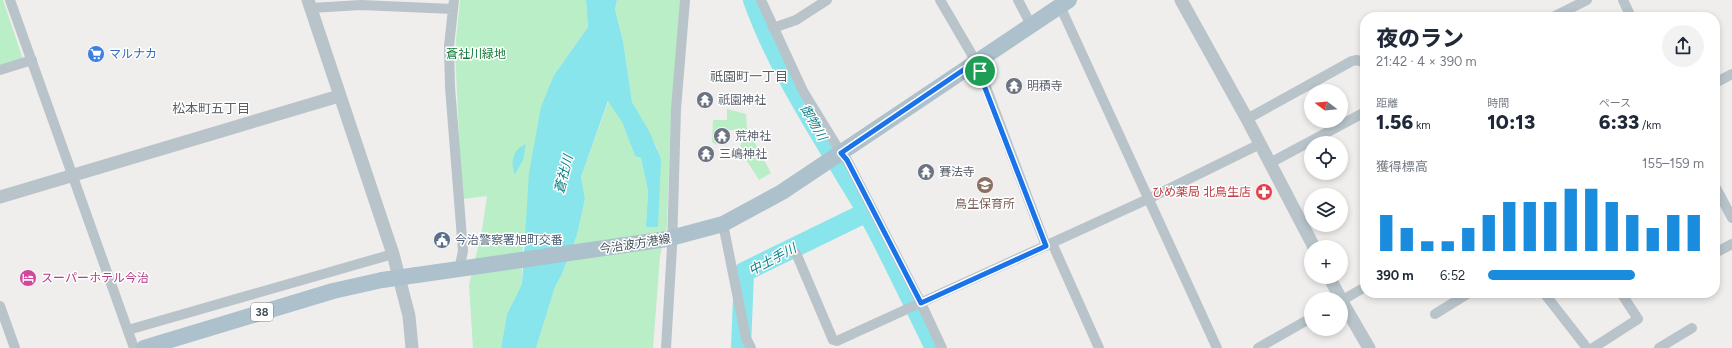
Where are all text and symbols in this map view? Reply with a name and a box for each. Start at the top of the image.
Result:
text: 夜のラン [1376,25,1464,52]
button: share [1662,25,1704,67]
supermarket icon: マルナカ [86,44,106,64]
place label: マルナカ [109,47,157,61]
park label: 蒼社川緑地 [446,47,506,61]
pin [963,54,997,88]
text: 21:42 · 4 × 390 m [1376,54,1477,69]
icon: arrive [969,60,991,82]
district label: 祇園町一丁目 [710,69,788,84]
temple icon: 明積寺 [1004,76,1024,96]
place label: 明積寺 [1027,79,1063,93]
north arrow [1304,84,1348,128]
map controls [1304,84,1348,336]
temple icon: 祇園神社 [695,90,715,110]
place label: 祇園神社 [718,93,766,107]
text: 距離 [1376,97,1398,110]
text: 時間 [1487,97,1509,110]
text: ペース [1599,97,1631,110]
district label: 松本町五丁目 [172,101,250,116]
water label: 御物川 [797,102,831,145]
text: 1.56 [1376,110,1413,134]
text: 10:13 [1487,110,1535,134]
text: 6:33 [1599,110,1639,134]
text: km [1413,119,1431,132]
text: /km [1639,119,1661,132]
temple icon: 荒神社 [712,126,732,146]
place label: 荒神社 [735,129,771,143]
button: locate [1304,136,1348,180]
temple icon: 三嶋神社 [696,144,716,164]
place label: 三嶋神社 [719,147,767,161]
water label: 蒼社川 [551,151,576,195]
text: 155–159 m [1642,156,1704,171]
text: 獲得標高 [1376,159,1428,174]
temple icon: 賽法寺 [916,162,936,182]
place label: 賽法寺 [939,165,975,179]
school or university icon: 鳥生保育所 [975,175,995,195]
pharmacy icon: ひめ薬局 北鳥生店 [1254,182,1274,202]
place label: ひめ薬局 北鳥生店 [1152,185,1251,199]
button: layers [1304,188,1348,232]
place label: 鳥生保育所 [955,197,1015,211]
public building icon: 今治警察署旭町交番 [432,230,452,250]
street label: 今治波方港線 [598,231,672,257]
place label: 今治警察署旭町交番 [455,233,563,247]
water label: 中土手川 [746,240,800,278]
button: + [1304,240,1348,284]
hotel icon: スーパーホテル今治 [18,268,38,288]
text: 390 m [1376,268,1414,283]
text: 6:52 [1440,268,1465,283]
place label: スーパーホテル今治 [41,271,149,285]
button: − [1304,292,1348,336]
road number: 38 [251,303,273,321]

